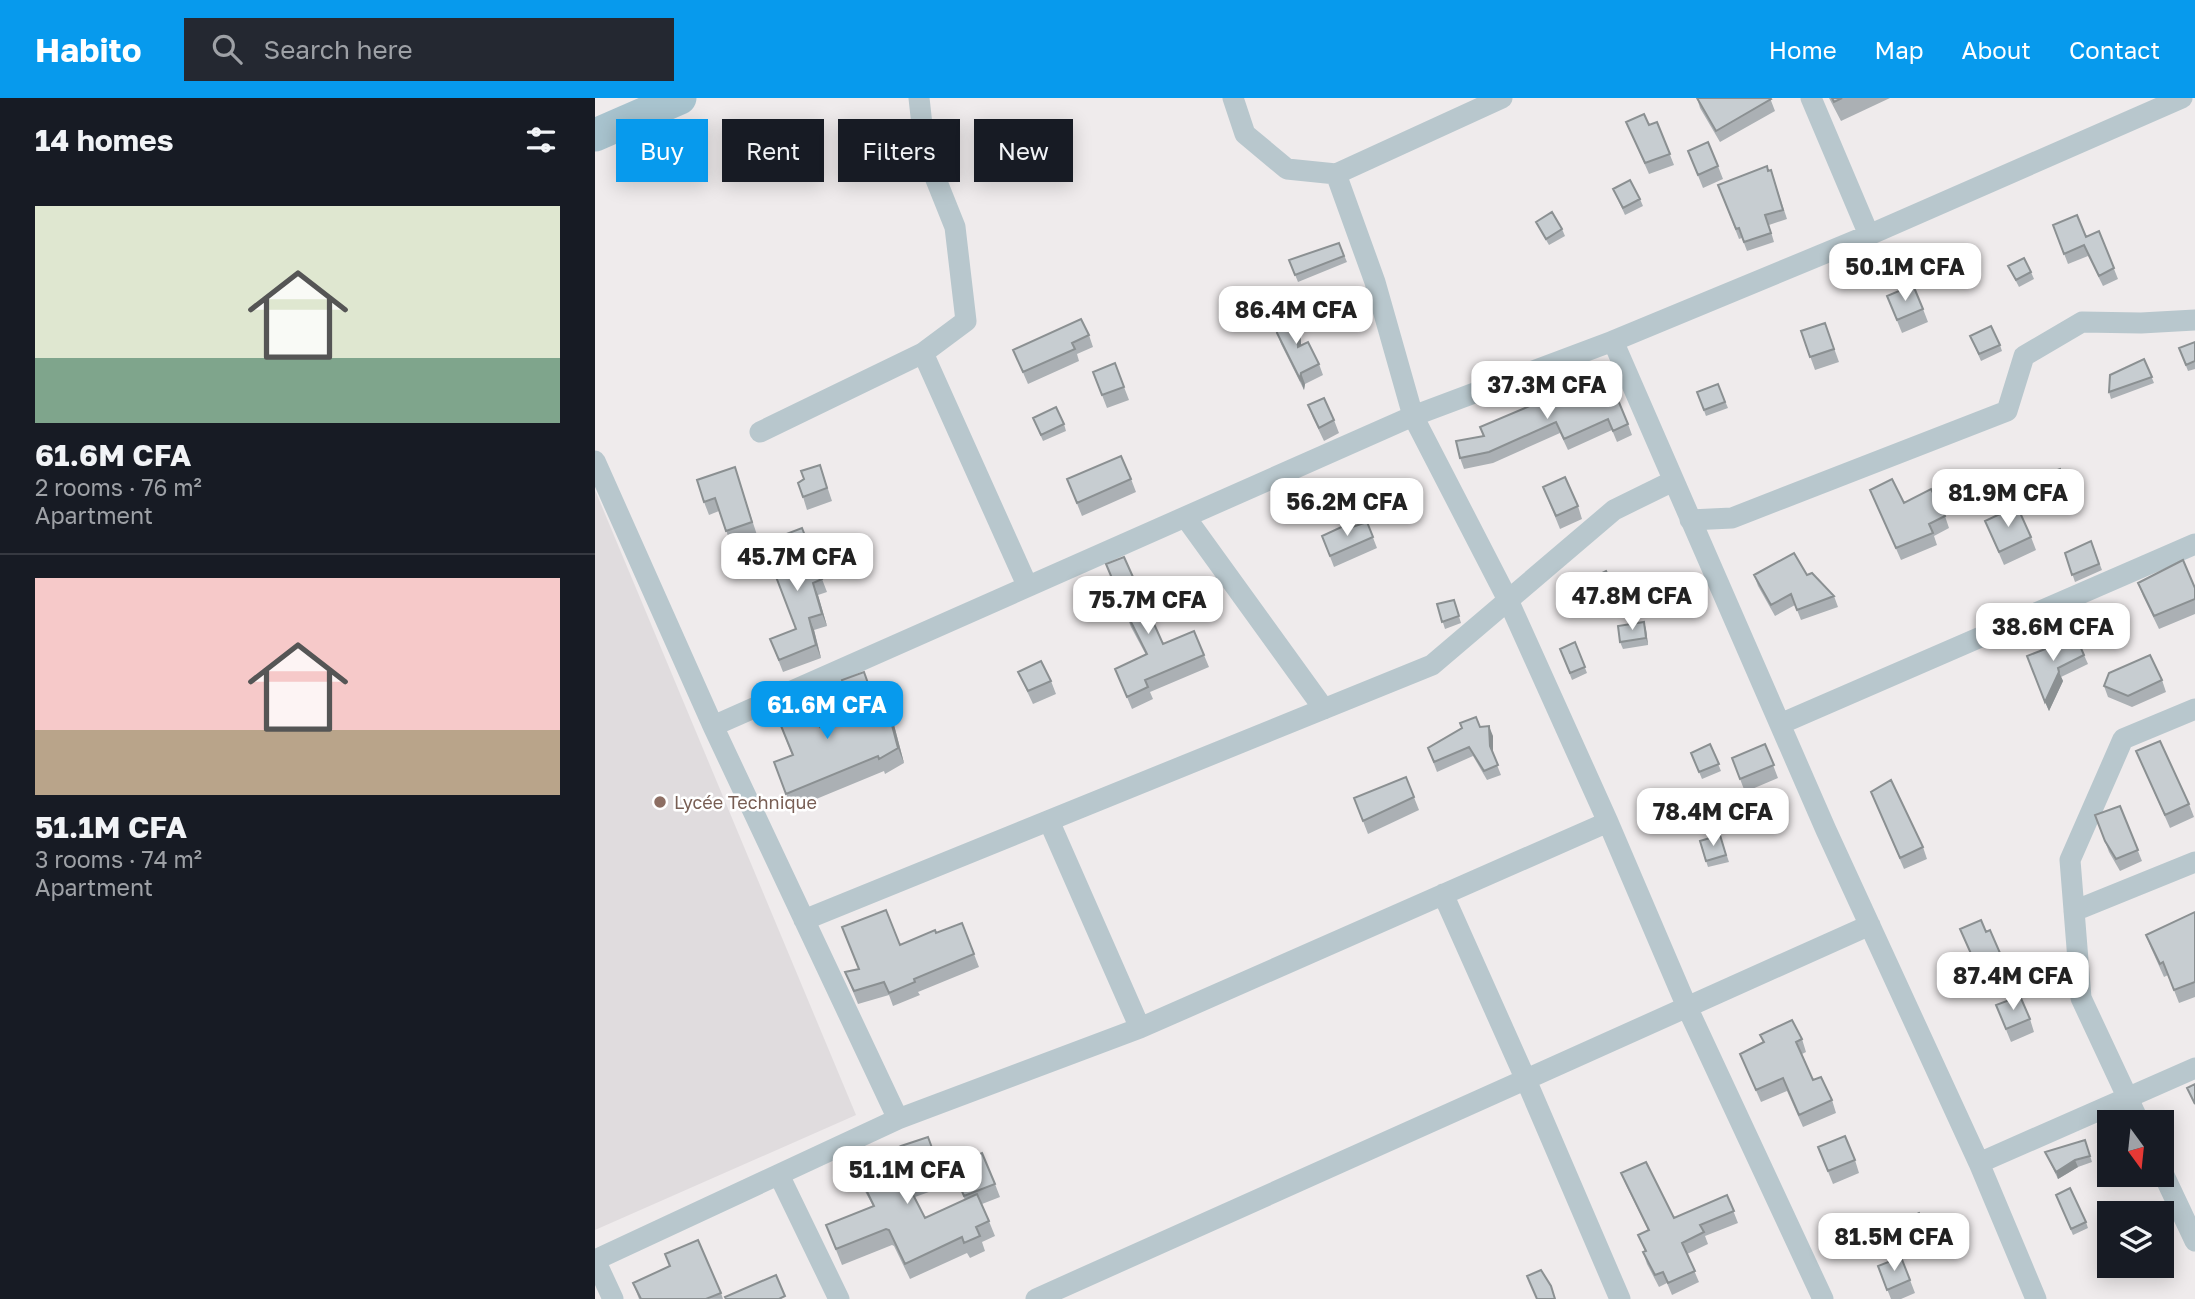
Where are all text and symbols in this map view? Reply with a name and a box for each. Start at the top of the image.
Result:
search box [184,18,674,81]
text: Habito [35,30,142,69]
icon: search [208,30,246,68]
text: Search here [264,34,413,65]
text: Home [1769,35,1837,64]
text: Map [1875,35,1924,64]
text: About [1962,35,2031,64]
text: Contact [2069,35,2160,64]
chip: Buy [616,119,708,182]
chip: Rent [722,119,824,182]
chip: Filters [838,119,960,182]
chip: New [974,119,1073,182]
icon: filters [522,121,560,159]
text: 14 homes [35,122,174,158]
pin: 50.1M CFA [1825,244,1985,303]
icon: home [235,252,361,378]
text: 50.1M CFA [1845,252,1965,280]
pin: 86.4M CFA [1216,286,1376,346]
text: 86.4M CFA [1235,295,1357,323]
pin: 37.3M CFA [1467,362,1627,421]
text: 37.3M CFA [1487,370,1607,398]
text: 61.6M CFA [35,437,191,473]
pin: 81.9M CFA [1928,470,2088,529]
text: 2 rooms · 76 m² [35,473,202,501]
pin: 56.2M CFA [1267,478,1427,538]
text: 81.9M CFA [1948,478,2068,506]
text: 56.2M CFA [1286,487,1408,515]
text: Apartment [35,501,153,529]
pin: 45.7M CFA [717,533,877,593]
text: 45.7M CFA [737,542,857,570]
pin: 47.8M CFA [1552,573,1712,632]
pin: 75.7M CFA [1068,576,1228,636]
text: 47.8M CFA [1572,581,1692,609]
text: 75.7M CFA [1089,585,1207,613]
pin: 38.6M CFA [1973,603,2133,663]
text: 38.6M CFA [1992,612,2114,640]
icon: home [235,624,361,750]
pin: 61.6M CFA [747,682,907,741]
text: 61.6M CFA [767,690,887,718]
pin: 78.4M CFA [1633,788,1793,848]
place label: Lycée Technique [674,791,817,813]
marker: Lycée Technique [652,794,668,810]
text: 78.4M CFA [1653,797,1773,825]
text: 51.1M CFA [35,809,187,845]
text: 3 rooms · 74 m² [35,845,202,873]
text: Apartment [35,873,153,901]
pin: 87.4M CFA [1933,953,2093,1012]
text: 87.4M CFA [1953,961,2073,989]
north arrow [2097,1110,2173,1186]
map controls [2097,1110,2174,1278]
pin: 51.1M CFA [827,1146,987,1206]
text: 51.1M CFA [849,1155,965,1183]
button: layers [2097,1201,2174,1278]
pin: 81.5M CFA [1814,1214,1974,1273]
text: 81.5M CFA [1834,1222,1954,1250]

